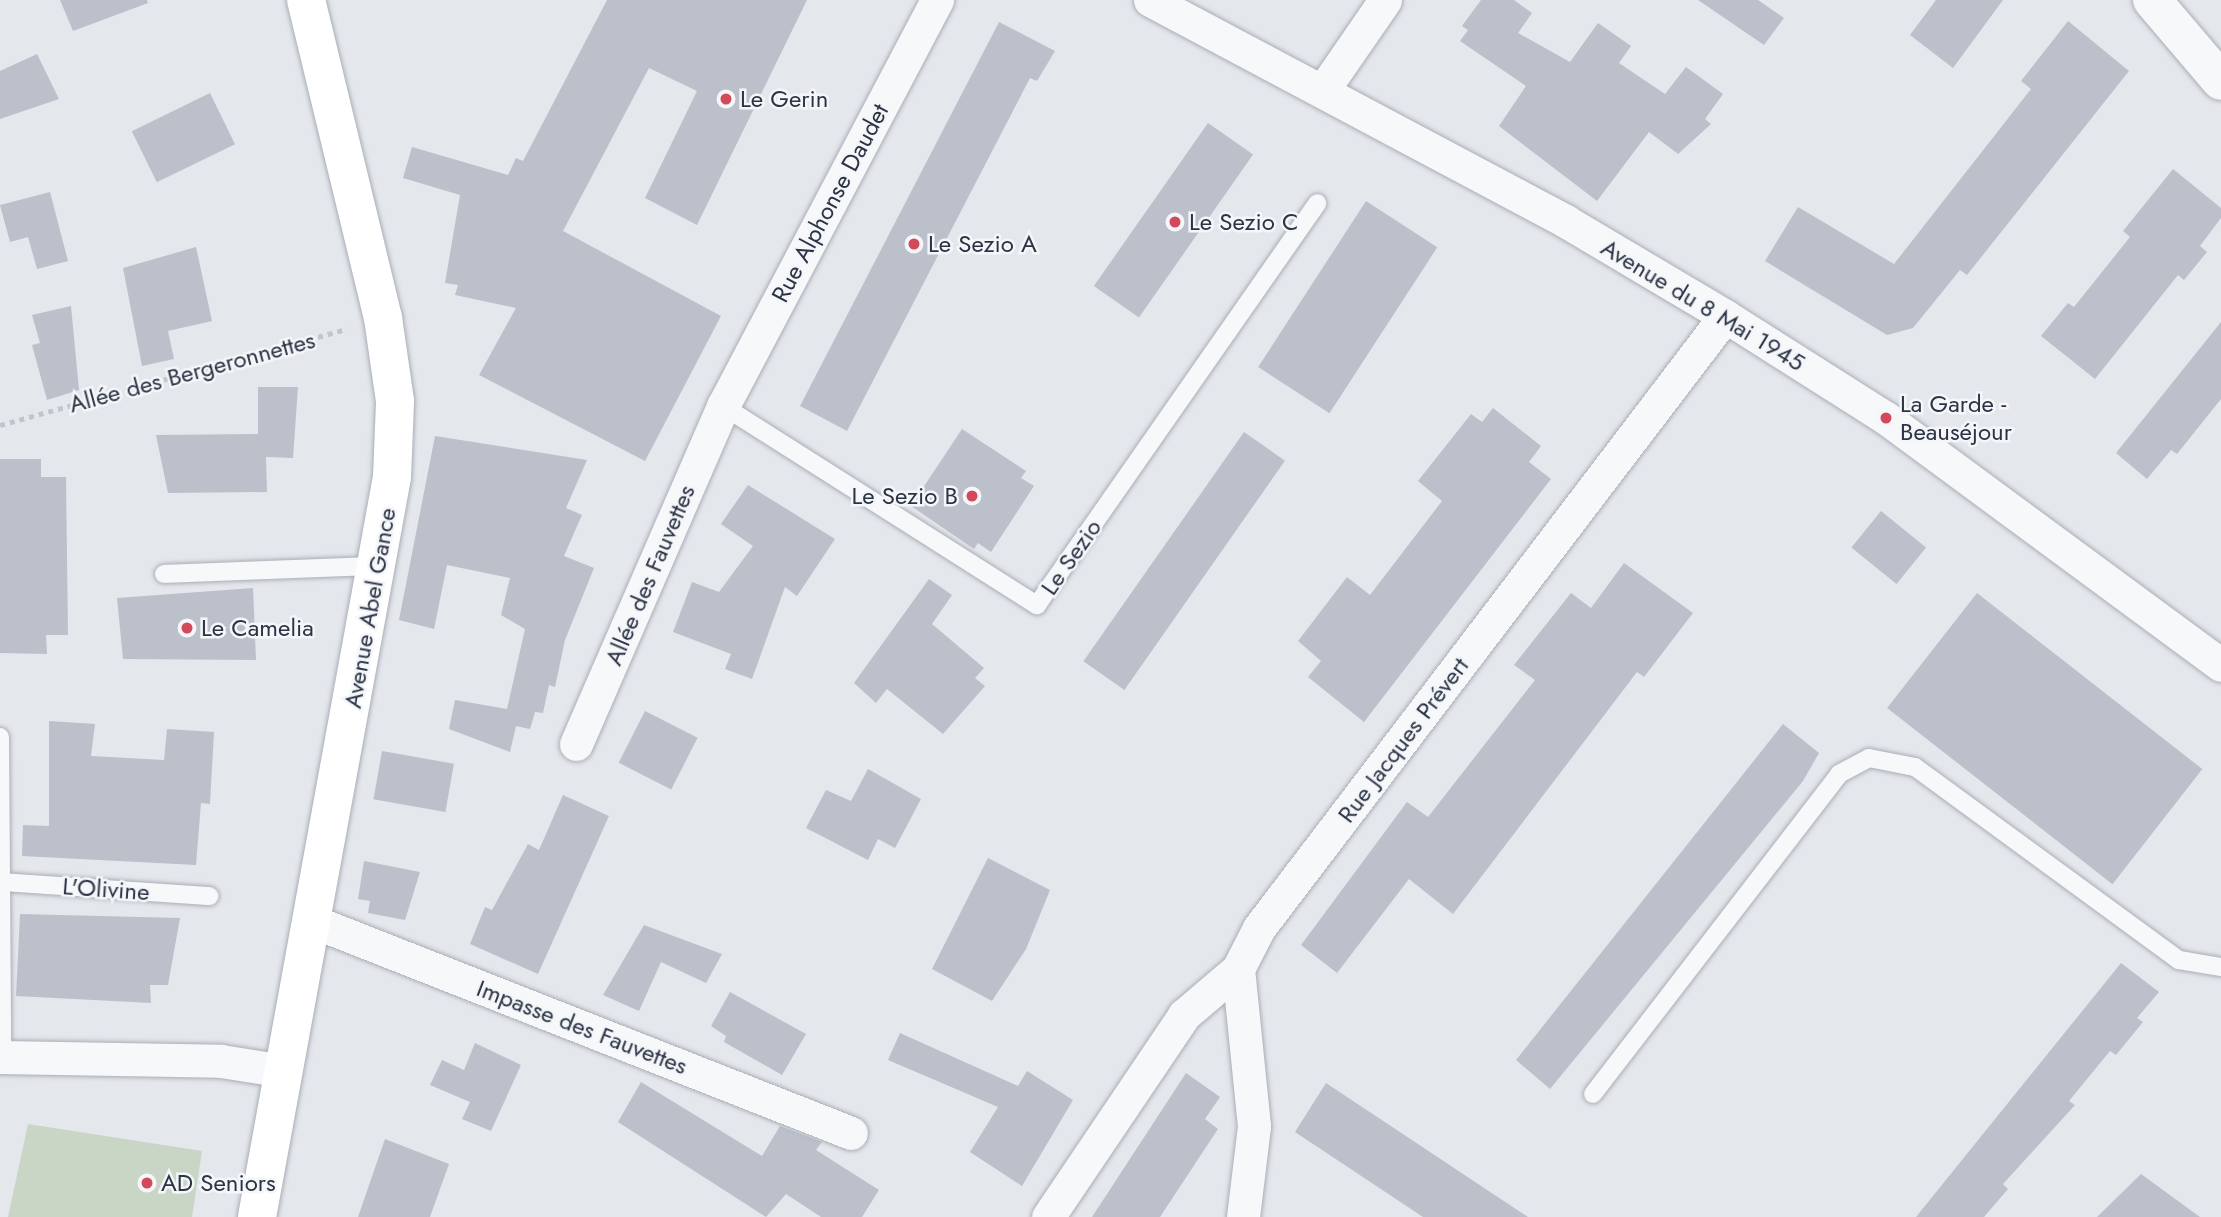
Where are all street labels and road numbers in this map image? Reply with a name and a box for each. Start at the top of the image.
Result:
street label: Rue Alphonse Daudet [766,99,894,307]
street label: Avenue du 8 Mai 1945 [1596,233,1810,377]
street label: Allée des Bergeronnettes [66,325,318,419]
street label: Allée des Fauvettes [599,480,701,670]
street label: Avenue Abel Gance [338,505,402,711]
street label: Le Sezio [1035,514,1107,600]
street label: Rue Jacques Prévert [1332,652,1474,828]
street label: L'Olivine [61,872,151,906]
street label: Impasse des Fauvettes [473,974,691,1080]

